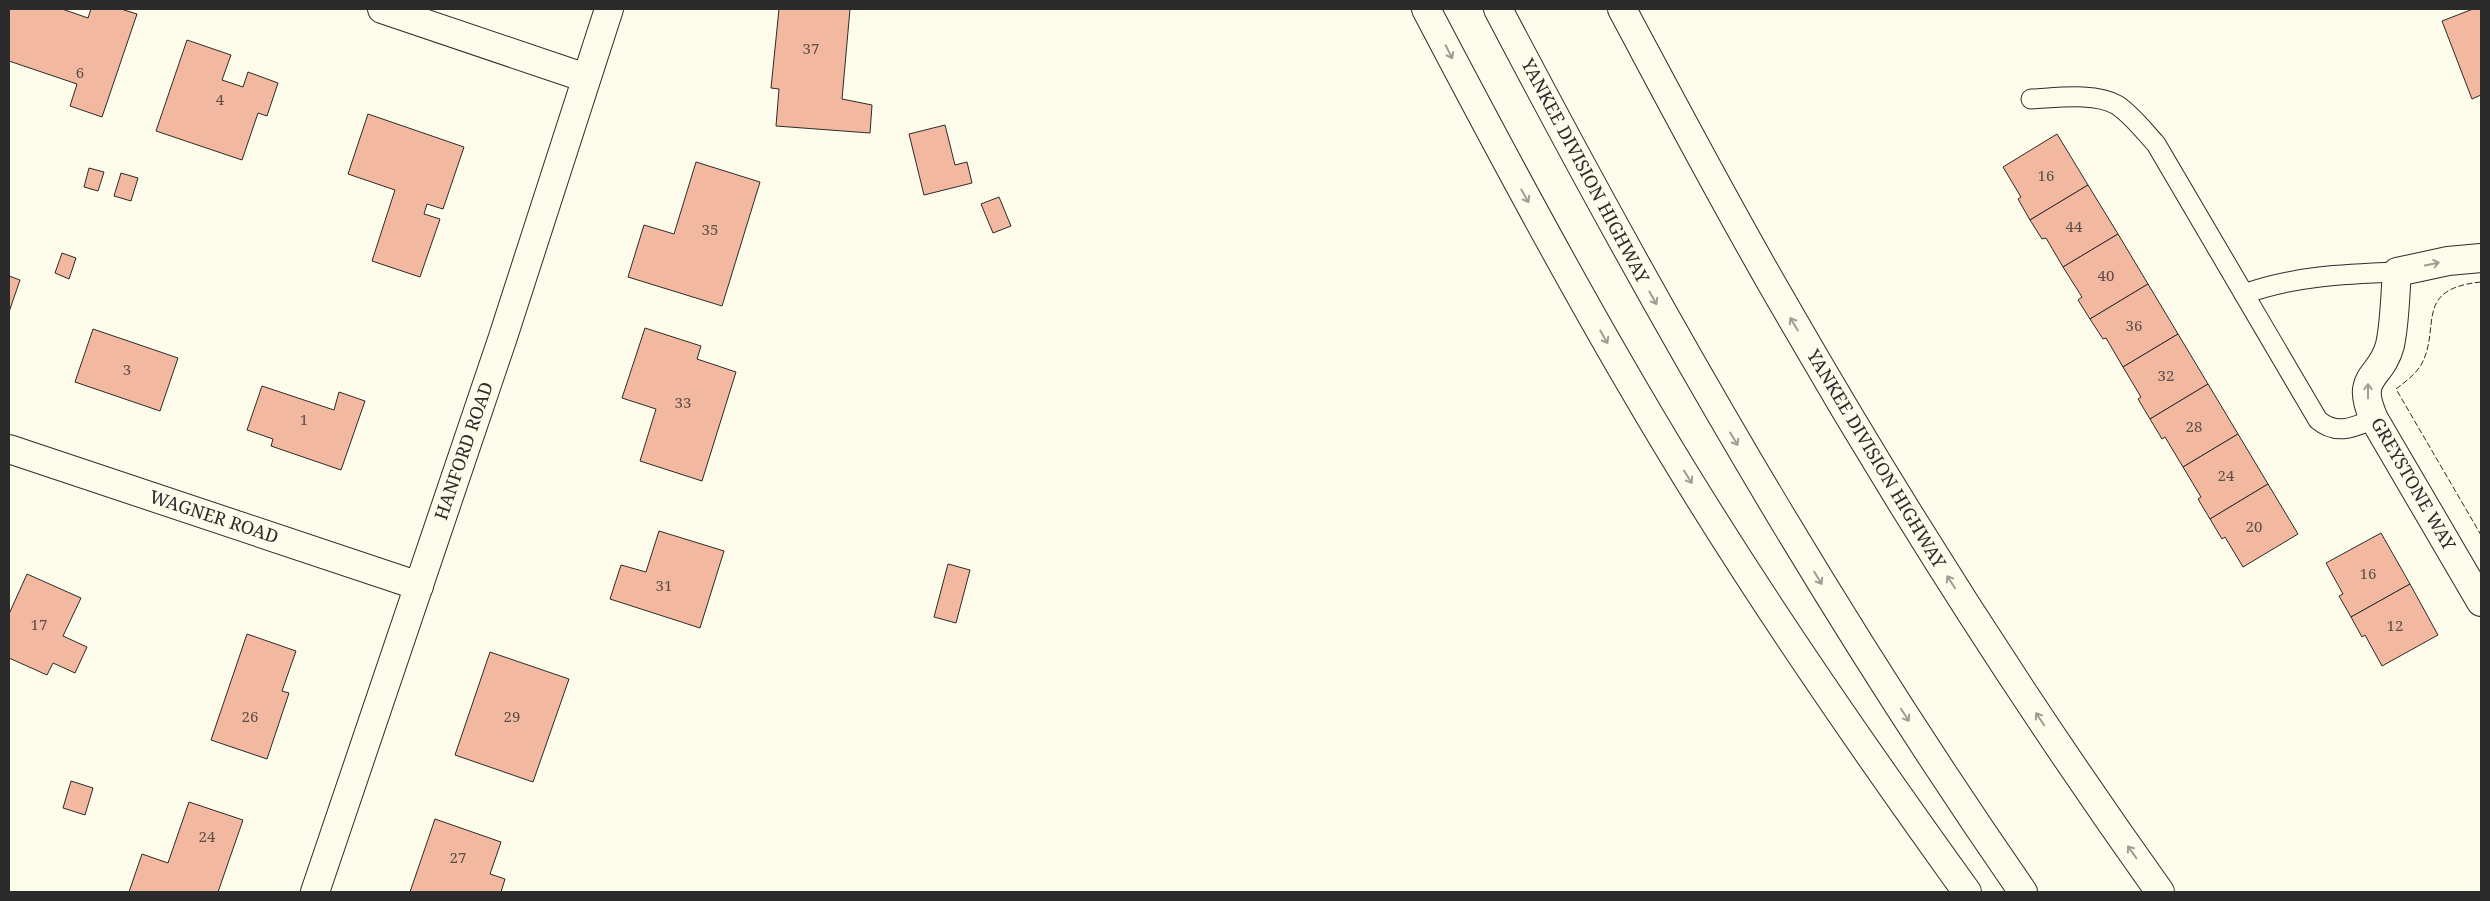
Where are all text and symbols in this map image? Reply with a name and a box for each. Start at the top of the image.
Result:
house number: 37 [803,38,819,58]
one-way arrow [1445,44,1454,59]
street label: YANKEE DIVISION HIGHWAY [1516,53,1656,288]
house number: 6 [76,62,84,82]
house number: 4 [216,89,225,109]
house number: 16 [2038,165,2054,185]
one-way arrow [1520,188,1530,203]
house number: 44 [2066,216,2083,236]
house number: 35 [702,219,718,239]
one-way arrow [2423,259,2439,268]
house number: 40 [2098,265,2114,285]
one-way arrow [1649,291,1659,305]
house number: 36 [2126,315,2142,335]
one-way arrow [1789,317,1799,331]
one-way arrow [1599,330,1609,345]
street label: YANKEE DIVISION HIGHWAY [1801,344,1952,573]
house number: 3 [123,359,131,379]
house number: 32 [2158,365,2174,385]
street label: HANFORD ROAD [428,378,498,523]
one-way arrow [2363,384,2373,400]
house number: 33 [675,392,691,412]
house number: 1 [300,409,308,429]
street label: GREYSTONE WAY [2366,413,2462,555]
house number: 28 [2186,416,2202,436]
one-way arrow [1730,432,1740,446]
house number: 24 [2218,465,2235,485]
one-way arrow [1683,469,1693,483]
street label: WAGNER ROAD [147,484,282,548]
house number: 20 [2246,516,2262,536]
house number: 16 [2360,563,2376,583]
one-way arrow [1814,571,1824,585]
house number: 31 [656,575,672,595]
one-way arrow [1946,576,1956,590]
house number: 17 [31,614,47,634]
house number: 12 [2387,615,2403,635]
house number: 26 [242,706,258,726]
house number: 29 [504,706,520,726]
one-way arrow [1901,708,1911,722]
one-way arrow [2035,712,2045,726]
house number: 24 [199,826,216,846]
one-way arrow [2127,846,2137,860]
house number: 27 [450,847,466,867]

